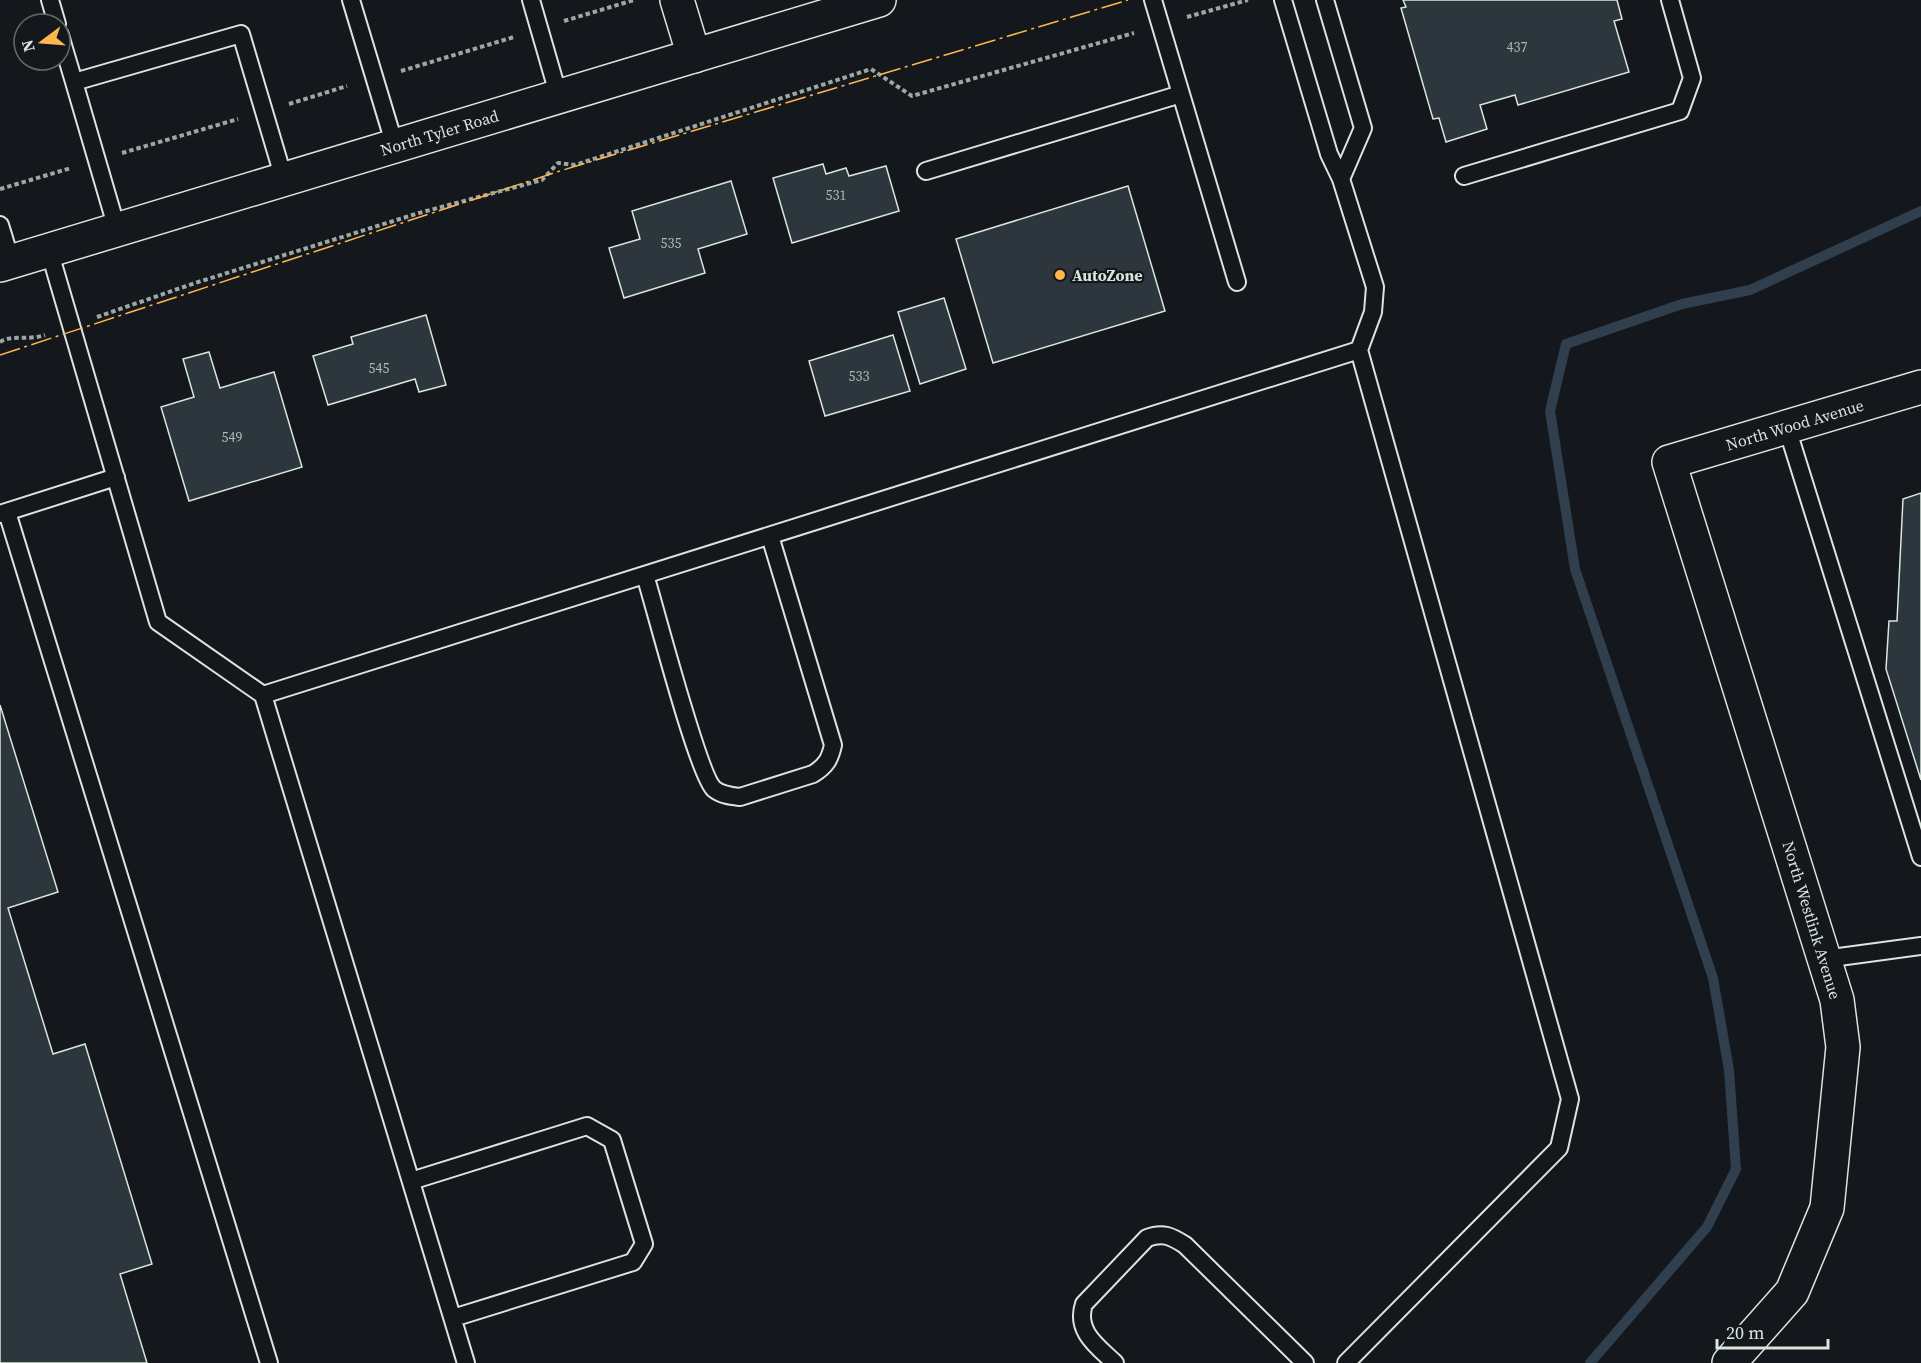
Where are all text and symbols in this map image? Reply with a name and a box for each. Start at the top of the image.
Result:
north arrow [12,12,72,72]
text: N [15,37,40,55]
house number: 437 [1507,37,1528,57]
street label: North Tyler Road [378,104,501,161]
house number: 531 [826,185,847,205]
house number: 535 [661,233,682,253]
place label: AutoZone [1072,264,1143,286]
marker: AutoZone [1053,268,1067,282]
house number: 545 [369,358,390,378]
house number: 533 [849,366,870,386]
street label: North Wood Avenue [1723,394,1866,455]
house number: 549 [222,427,243,447]
street label: North Westlink Avenue [1777,838,1847,1002]
scale bar [1717,1312,1828,1350]
text: 20 m [1726,1320,1764,1345]

